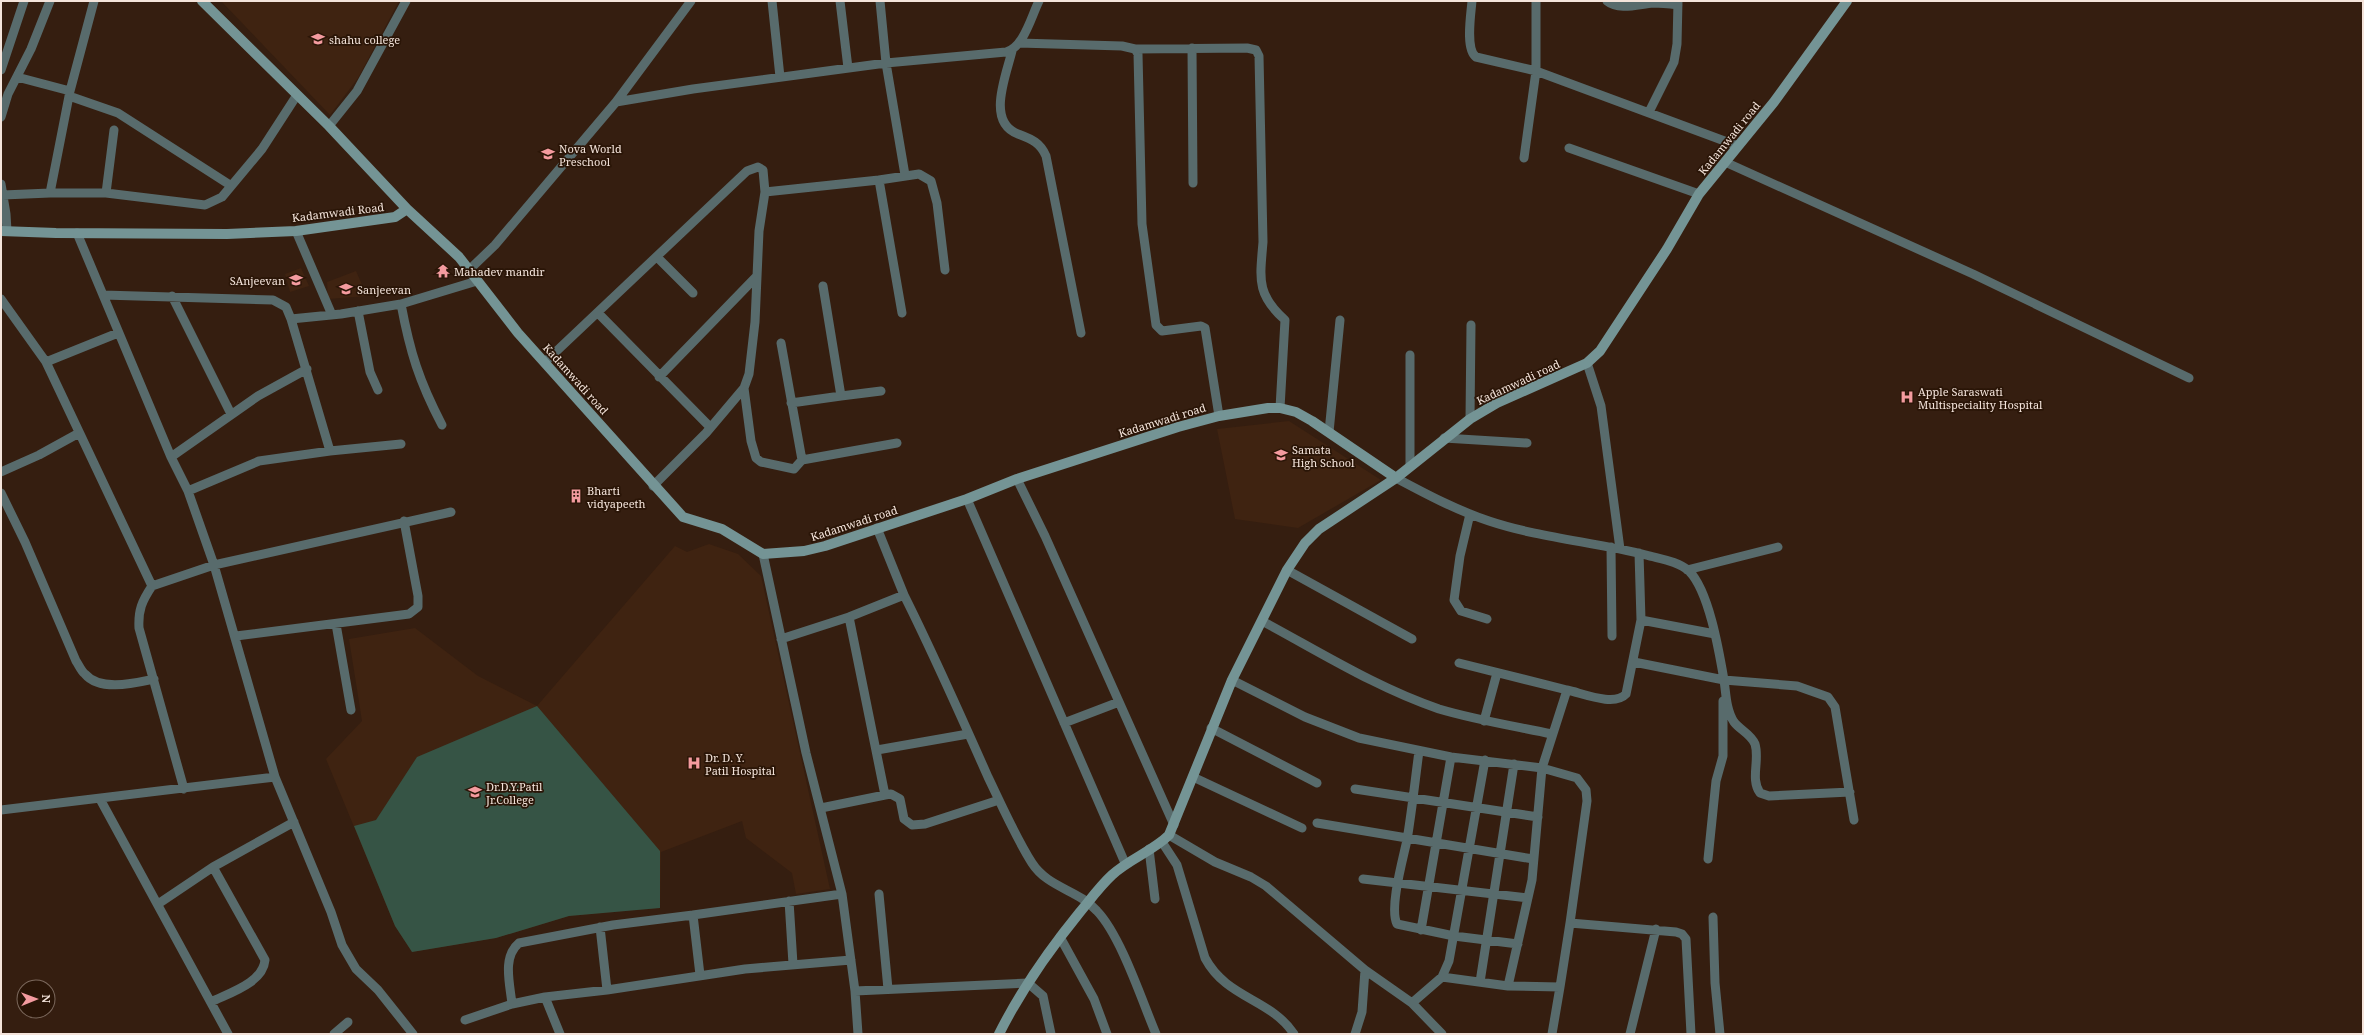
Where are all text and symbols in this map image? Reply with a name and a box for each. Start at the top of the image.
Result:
school or university icon: shahu college [310,31,326,47]
place label: shahu college [329,32,400,47]
street label: Kadamwadi road [1695,98,1763,178]
place label: Nova World Preschool [559,141,622,169]
school or university icon: Nova World Preschool [540,146,556,162]
street label: Kadamwadi Road [291,199,385,225]
temple icon: Mahadev mandir [435,263,451,279]
place label: Mahadev mandir [454,264,546,279]
school or university icon: SAnjeevan [288,272,304,288]
place label: SAnjeevan [230,273,285,288]
school or university icon: Sanjeevan [338,281,354,297]
place label: Sanjeevan [357,282,411,297]
street label: Kadamwadi road [540,340,612,418]
street label: Kadamwadi road [1474,356,1562,408]
place label: Apple Saraswati Multispeciality Hospital [1918,384,2043,412]
hospital icon: Apple Saraswati Multispeciality Hospital [1899,389,1915,405]
street label: Kadamwadi road [1117,400,1208,440]
place label: Samata High School [1292,442,1355,470]
school or university icon: Samata High School [1273,447,1289,463]
place label: Bharti vidyapeeth [587,483,645,511]
building icon: Bharti vidyapeeth [568,488,584,504]
street label: Kadamwadi road [809,502,900,544]
place label: Dr. D. Y. Patil Hospital [705,750,776,778]
hospital icon: Dr. D. Y. Patil Hospital [686,755,702,771]
place label: Dr.D.Y.Patil Jr.College [485,779,543,807]
school or university icon: Dr.D.Y.Patil Jr.College [467,784,483,800]
north arrow [16,979,56,1019]
text: N [39,994,54,1004]

